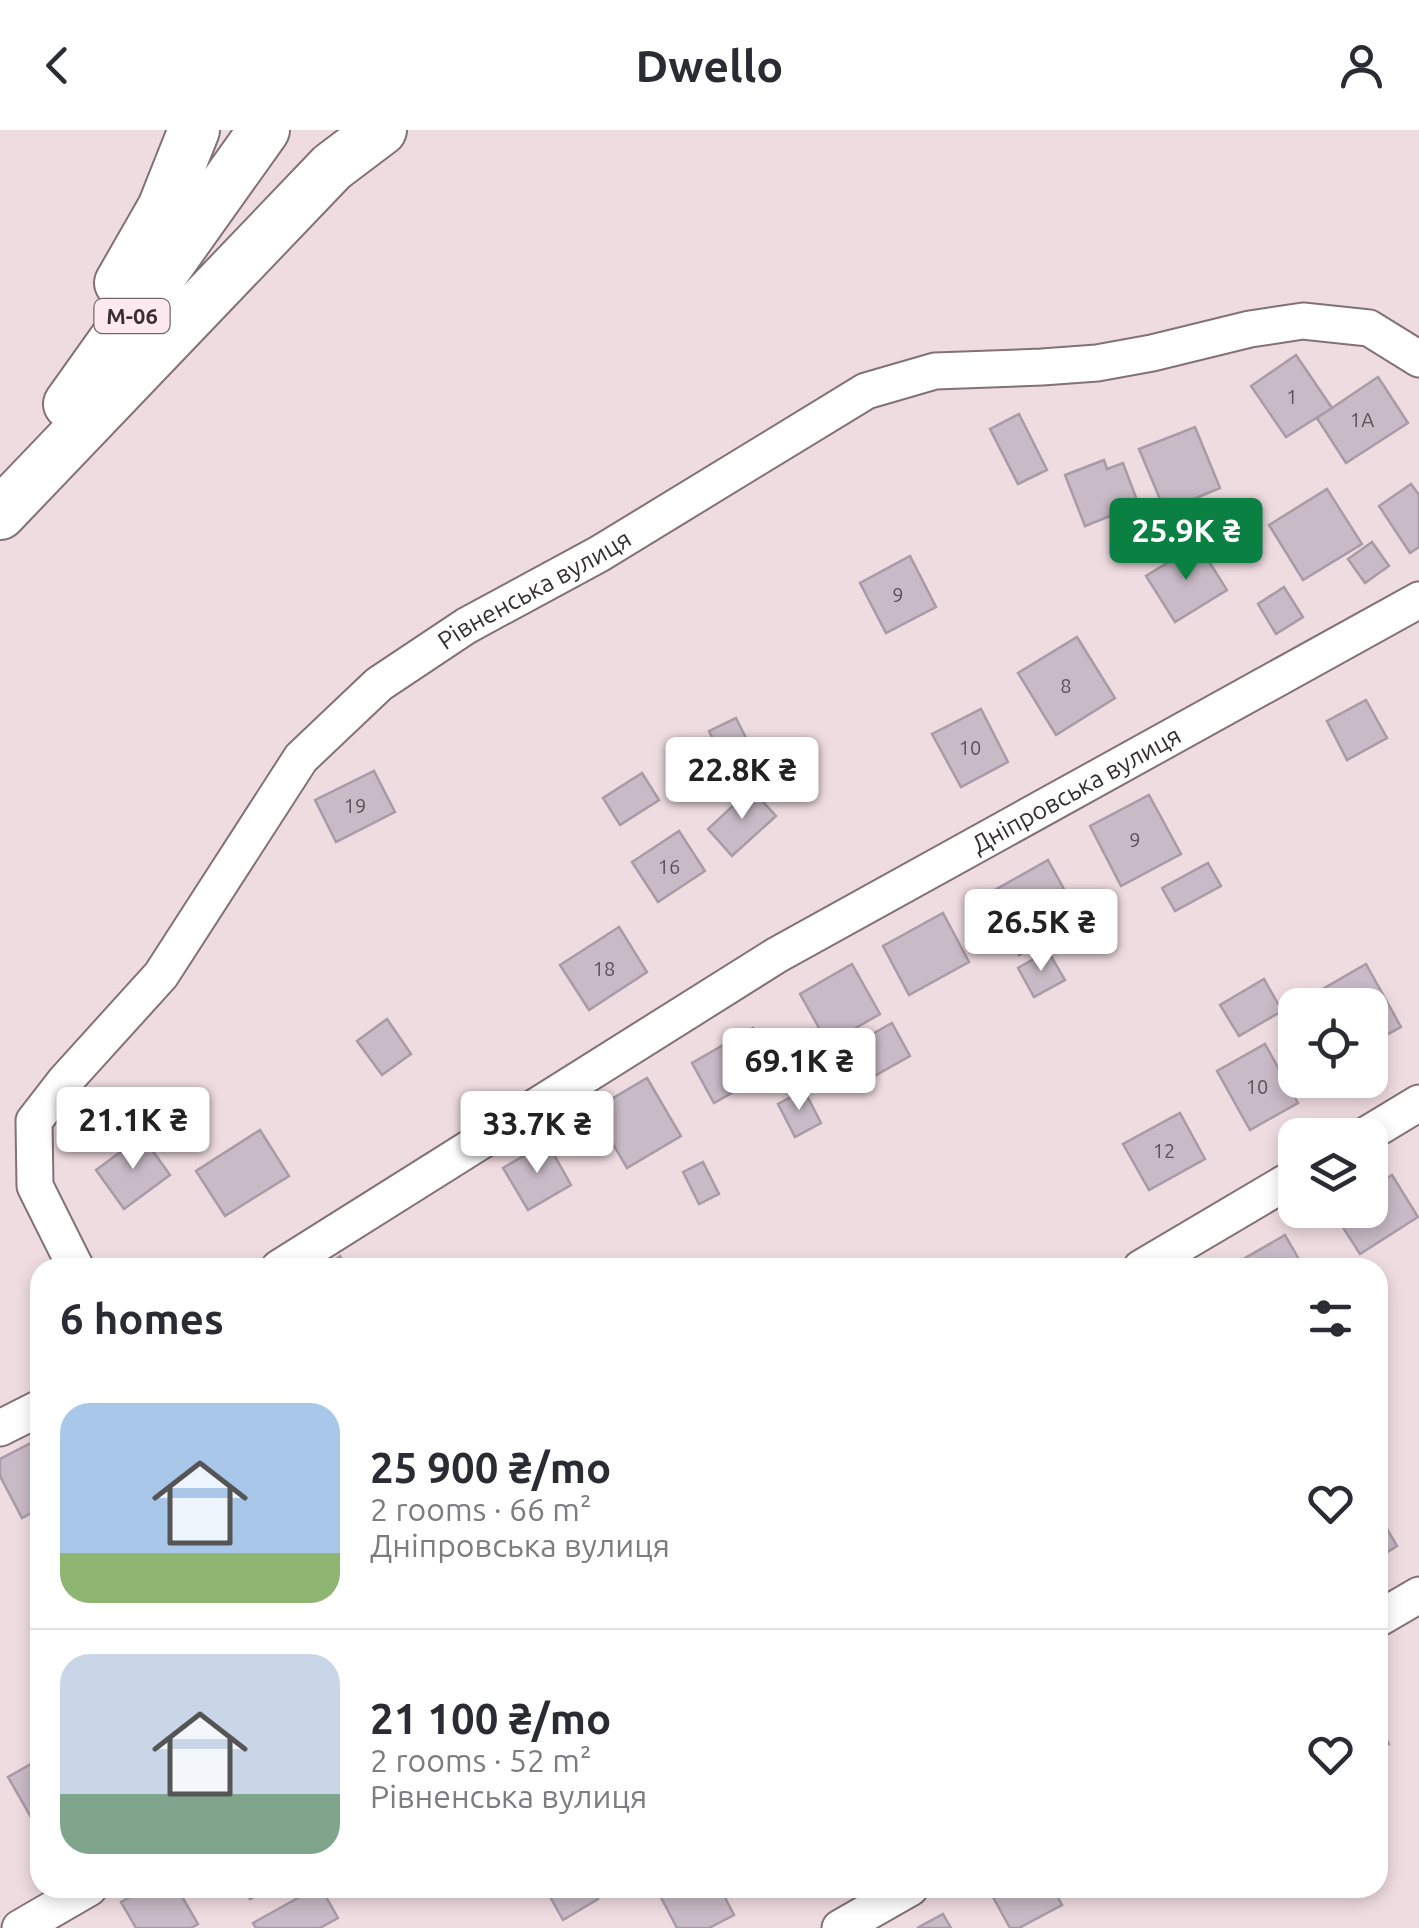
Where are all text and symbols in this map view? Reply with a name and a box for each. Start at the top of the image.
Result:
icon: back [30,38,85,93]
icon: person [1334,38,1389,93]
text: Dwello [636,40,783,91]
road number: М-06 [94,299,170,333]
house number: 1 [1286,385,1298,408]
house number: 1А [1350,408,1374,431]
pin: 25.9K ₴ [1094,498,1278,583]
text: 25.9K ₴ [1132,512,1240,548]
street label: Рівненська вулиця [432,524,636,655]
house number: 9 [892,583,904,606]
house number: 8 [1060,674,1072,697]
street label: Дніпровська вулиця [967,721,1186,859]
house number: 10 [959,736,981,759]
pin: 22.8K ₴ [650,737,834,822]
text: 22.8K ₴ [688,751,796,787]
house number: 19 [344,794,366,817]
house number: 9 [1129,828,1141,851]
house number: 16 [658,855,680,878]
pin: 26.5K ₴ [949,889,1133,974]
text: 26.5K ₴ [987,903,1095,939]
house number: 18 [593,957,615,980]
map controls [1278,988,1388,1228]
button: locate [1278,988,1388,1098]
pin: 69.1K ₴ [707,1028,891,1113]
text: 69.1K ₴ [745,1042,853,1078]
house number: 10 [1246,1075,1268,1098]
pin: 21.1K ₴ [41,1087,225,1172]
pin: 33.7K ₴ [445,1091,629,1176]
text: 21.1K ₴ [79,1101,187,1137]
text: 33.7K ₴ [483,1105,591,1141]
button: layers [1278,1118,1388,1228]
house number: 12 [1153,1139,1175,1162]
icon: filters [1303,1291,1358,1346]
text: 6 homes [60,1295,224,1342]
icon: home [140,1443,260,1563]
text: 25 900 ₴/mo [370,1444,611,1491]
icon: heart [1303,1476,1358,1531]
text: 2 rooms · 66 m² [370,1491,591,1527]
text: Дніпровська вулиця [370,1527,670,1563]
icon: home [140,1694,260,1814]
text: 21 100 ₴/mo [370,1695,611,1742]
icon: heart [1303,1727,1358,1782]
text: 2 rooms · 52 m² [370,1742,591,1778]
text: Рівненська вулиця [370,1778,647,1814]

